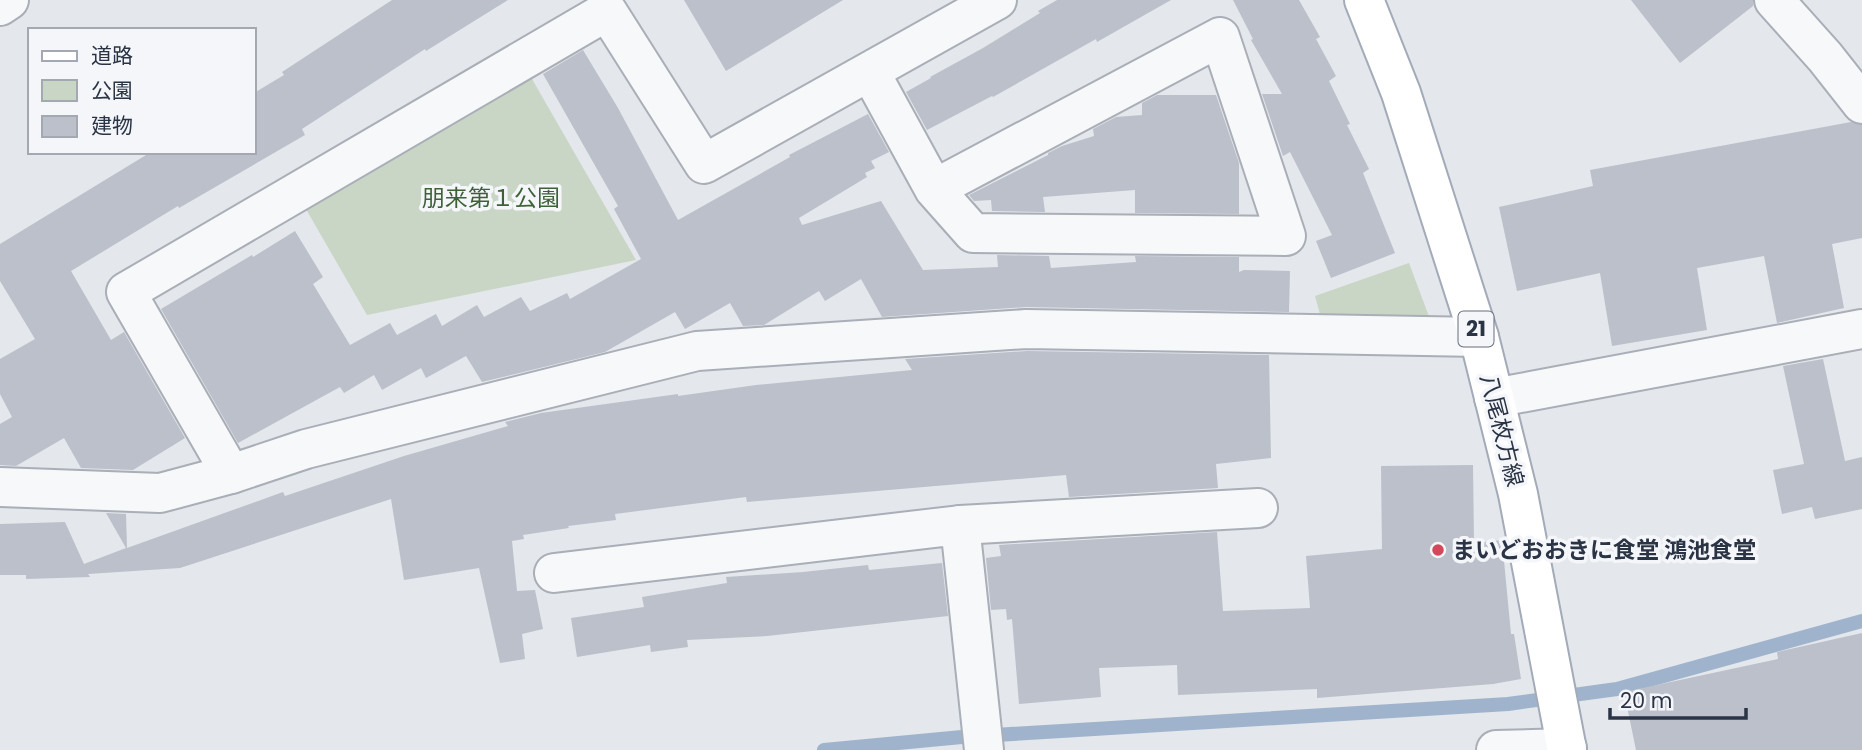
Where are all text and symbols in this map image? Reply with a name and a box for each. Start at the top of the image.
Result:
legend [28,28,256,154]
text: 道路 [91,41,133,70]
text: 公園 [91,76,133,105]
text: 建物 [91,111,133,140]
park label: 朋来第１公園 [422,182,560,214]
road number: 21 [1458,312,1494,346]
street label: 八尾枚方線 [1473,370,1531,490]
place label: まいどおおきに食堂 鴻池食堂 [1452,534,1756,566]
marker: まいどおおきに食堂 鴻池食堂 [1430,542,1446,558]
scale bar [1610,676,1746,720]
text: 20 m [1620,686,1673,715]

